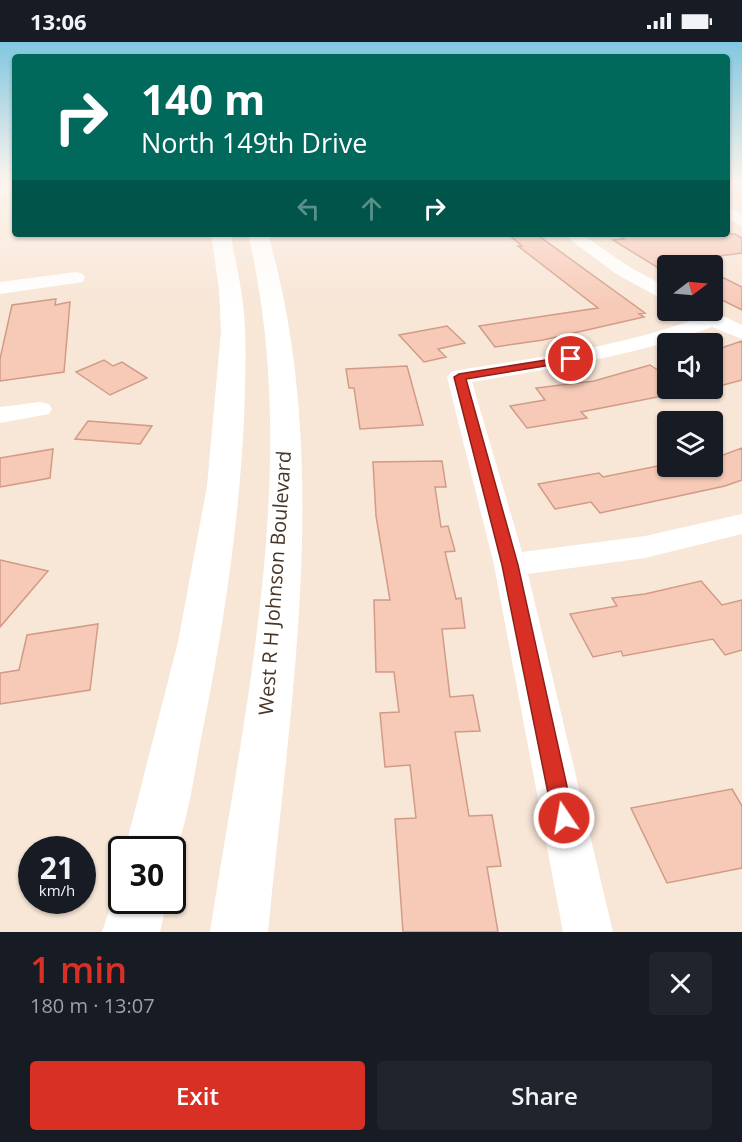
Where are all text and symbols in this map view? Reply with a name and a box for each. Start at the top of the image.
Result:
text: 13:06 [30,6,87,36]
text: 140 m [141,70,265,127]
icon: right [42,78,120,156]
text: North 149th Drive [141,124,367,161]
icon: left [292,192,325,225]
icon: ahead [355,192,388,225]
icon: right [418,192,451,225]
north arrow [657,255,723,321]
map controls [657,255,723,477]
pin [545,333,596,384]
button: sound [657,333,723,399]
icon: arrive [554,342,587,375]
button: layers [657,411,723,477]
street label: West R H Johnson Boulevard [252,450,297,716]
position arrow [532,786,596,850]
speed limit sign: 30 [108,836,186,914]
text: 21 [40,847,74,888]
text: km/h [39,880,75,900]
text: 1 min [30,945,127,994]
button: close [649,952,712,1015]
text: 180 m · 13:07 [30,992,155,1019]
button: Exit [30,1061,365,1130]
button: Share [377,1061,712,1130]

